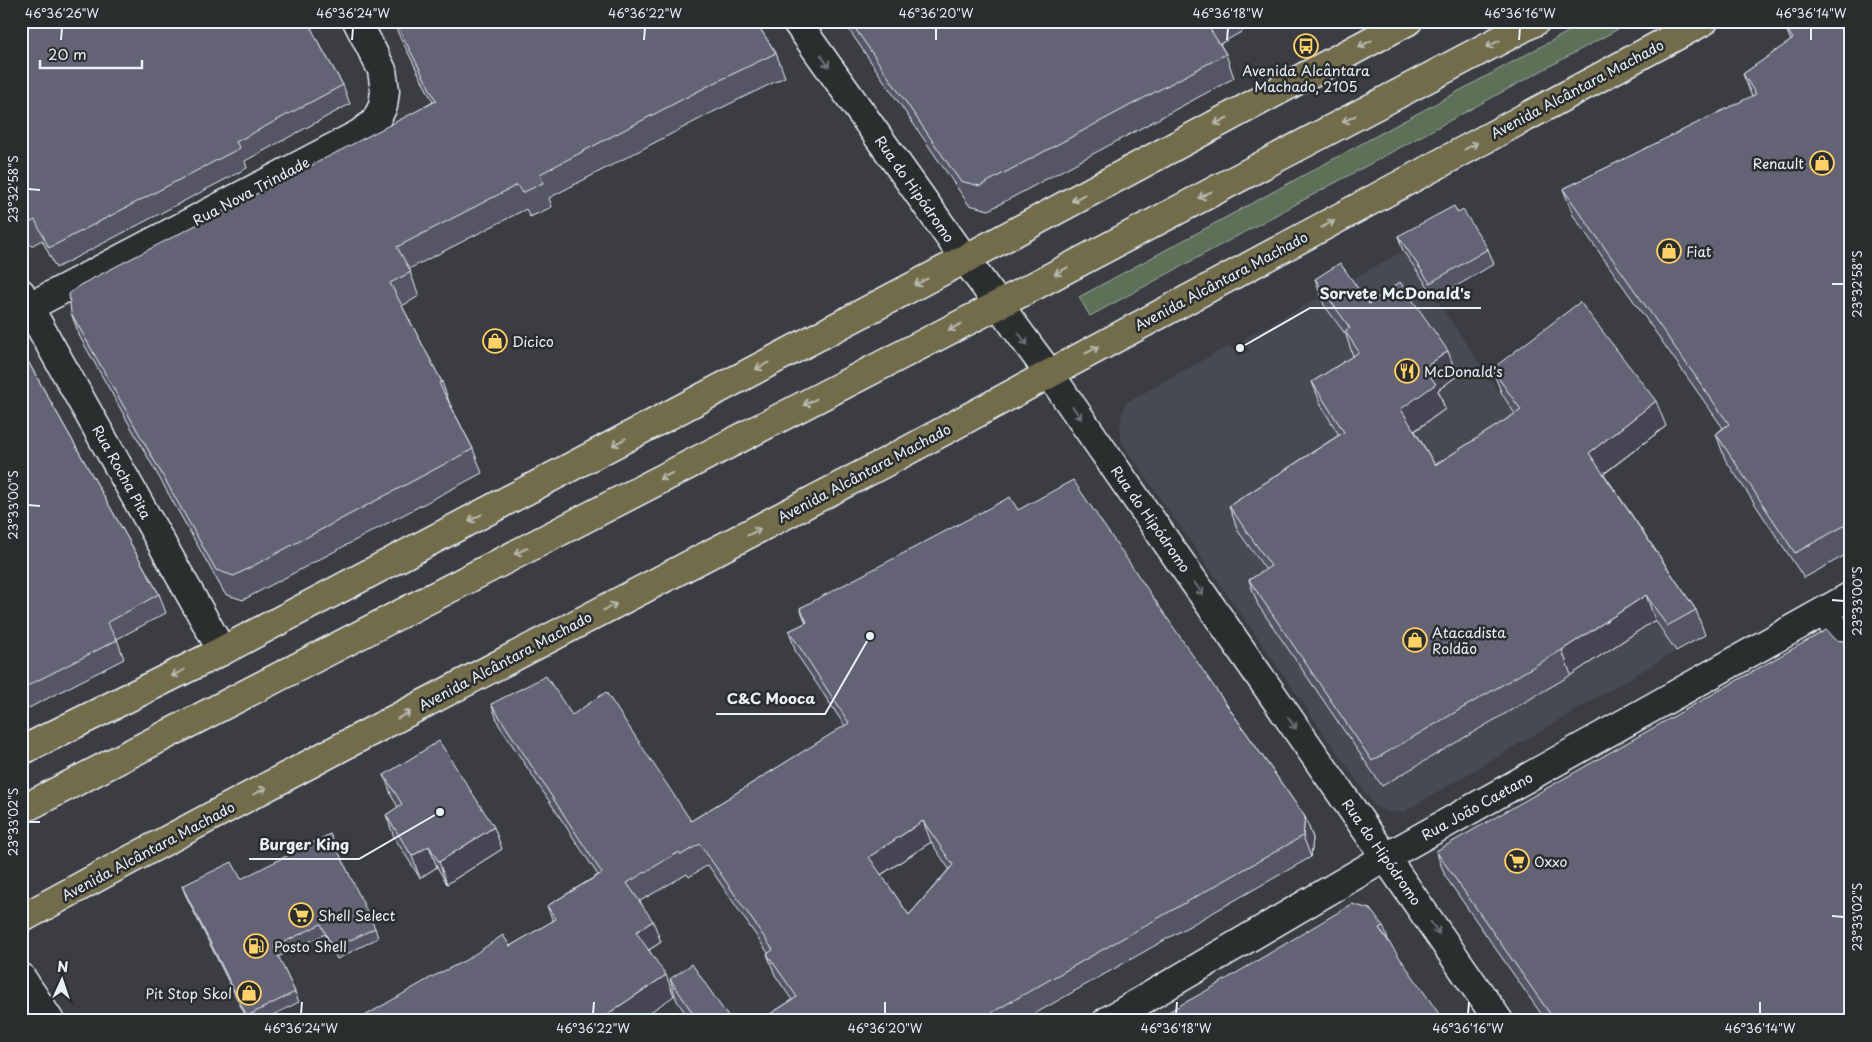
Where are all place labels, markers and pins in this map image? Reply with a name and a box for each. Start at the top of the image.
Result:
bus stop icon: Avenida Alcântara Machado, 2105 [1293,33,1319,59]
place label: Avenida Alcântara Machado, 2105 [1242,60,1370,97]
shop icon: Renault [1809,150,1835,176]
place label: Renault [1753,153,1804,174]
shop icon: Fiat [1656,238,1682,264]
place label: Fiat [1686,241,1712,262]
callout: Sorvete McDonald's [1310,278,1481,308]
shop icon: Dicico [482,328,508,354]
place label: Dicico [512,331,554,352]
restaurant icon: McDonald's [1394,358,1420,384]
place label: McDonald's [1424,361,1503,382]
place label: Atacadista Roldão [1432,622,1506,659]
shop icon: Atacadista Roldão [1402,627,1428,653]
callout: C&C Mooca [716,684,825,714]
callout: Burger King [249,829,359,859]
supermarket icon: Oxxo [1504,848,1530,874]
place label: Oxxo [1534,851,1567,872]
supermarket icon: Shell Select [288,902,314,928]
place label: Shell Select [318,905,396,926]
fuel station icon: Posto Shell [243,933,269,959]
place label: Posto Shell [274,936,347,957]
shop icon: Pit Stop Skol [236,980,262,1006]
place label: Pit Stop Skol [146,983,232,1004]

